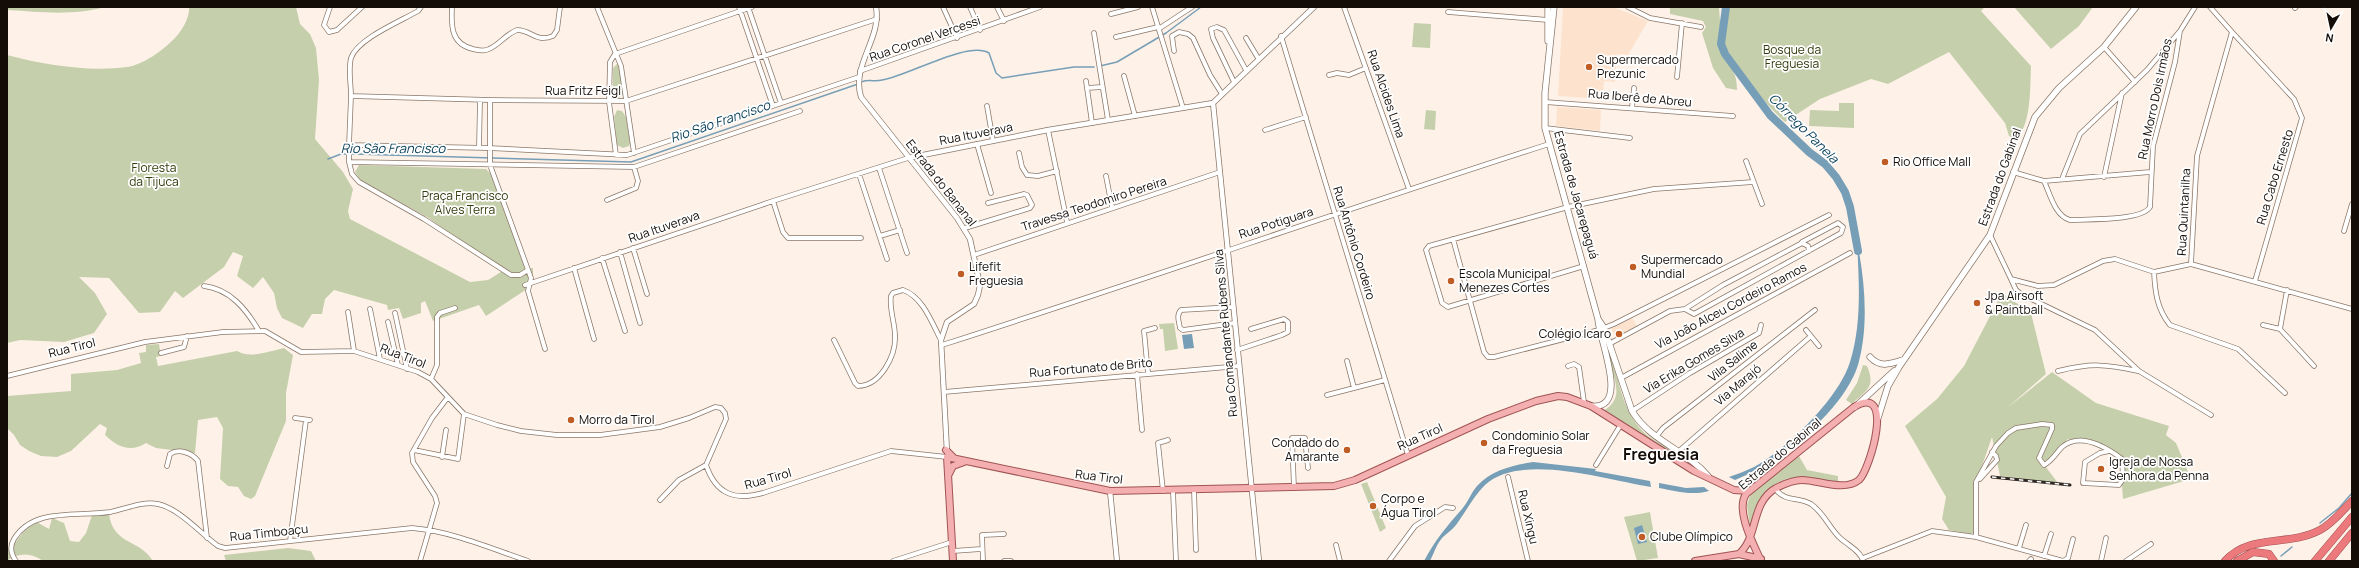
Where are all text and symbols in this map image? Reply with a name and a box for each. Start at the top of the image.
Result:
north arrow [2311,8,2351,48]
street label: Rua Coronel Vercessi [867,11,983,66]
text: N [2324,30,2334,46]
street label: Rua Morro Dois Irmãos [2133,37,2176,161]
park label: Bosque da Freguesia [1763,41,1821,72]
street label: Rua Alcides Lima [1363,48,1409,140]
place label: Supermercado Prezunic [1597,51,1679,82]
marker: Supermercado Prezunic [1584,62,1594,72]
street label: Rua Fritz Feigl [545,82,621,99]
street label: Rua Iberê de Abreu [1588,85,1693,111]
water label: Córrego Panela [1765,89,1843,167]
water label: Rio São Francisco [668,95,774,147]
street label: Rua Ituverava [938,118,1014,149]
street label: Estrada do Gabinal [1974,125,2025,228]
street label: Rua Cabo Ernesto [2252,127,2297,227]
street label: Estrada de Jacarepaguá [1550,129,1603,261]
street label: Estrada do Bananal [902,136,981,230]
water label: Rio São Francisco [341,139,447,157]
place label: Rio Office Mall [1893,153,1971,170]
marker: Rio Office Mall [1880,157,1890,167]
park label: Floresta da Tijuca [129,159,179,190]
street label: Rua Quintanilha [2173,168,2194,256]
street label: Travessa Teodomiro Pereira [1019,172,1169,235]
street label: Rua Antônio Cordeiro [1329,184,1380,302]
park label: Praça Francisco Alves Terra [422,187,508,218]
street label: Rua Potiguara [1236,202,1315,243]
street label: Rua Ituverava [626,206,702,247]
street label: Rua Comandante Rubens Silva [1210,249,1241,418]
place label: Supermercado Mundial [1641,251,1723,282]
place label: Lifefit Freguesia [969,258,1023,289]
street label: Via João Alceu Cordeiro Ramos [1652,258,1810,353]
marker: Supermercado Mundial [1628,262,1638,272]
place label: Escola Municipal Menezes Cortes [1459,265,1551,296]
marker: Lifefit Freguesia [956,269,966,279]
marker: Escola Municipal Menezes Cortes [1446,276,1456,286]
place label: Jpa Airsoft & Paintball [1985,287,2044,318]
marker: Jpa Airsoft & Paintball [1972,298,1982,308]
street label: Via Erika Gomes Silva [1640,324,1747,397]
place label: Colégio Ícaro [1539,325,1611,342]
marker: Colégio Ícaro [1614,329,1624,339]
street label: Rua Tirol [47,333,97,362]
street label: Vila Salime [1704,336,1761,385]
street label: Rua Tirol [378,339,429,372]
street label: Rua Fortunato de Brito [1029,354,1153,381]
street label: Via Marajó [1711,360,1765,409]
place label: Morro da Tirol [579,411,654,428]
street label: Estrada do Gabinal [1735,414,1825,493]
marker: Morro da Tirol [566,415,576,425]
street label: Rua Tirol [1394,419,1445,454]
place label: Condominio Solar da Freguesia [1492,427,1590,458]
place label: Condado do Amarante [1272,434,1339,465]
marker: Condominio Solar da Freguesia [1479,438,1489,448]
district label: Freguesia [1623,443,1699,465]
marker: Condado do Amarante [1342,445,1352,455]
place label: Igreja de Nossa Senhora da Penna [2109,453,2209,484]
street label: Rua Tirol [743,464,793,493]
marker: Igreja de Nossa Senhora da Penna [2096,464,2106,474]
street label: Rua Tirol [1074,465,1124,488]
street label: Rua Xingu [1514,488,1543,546]
place label: Corpo e Água Tirol [1381,490,1436,521]
marker: Corpo e Água Tirol [1368,501,1378,511]
street label: Rua Timboaçu [229,520,309,545]
place label: Clube Olímpico [1650,528,1733,545]
marker: Clube Olímpico [1637,532,1647,542]

